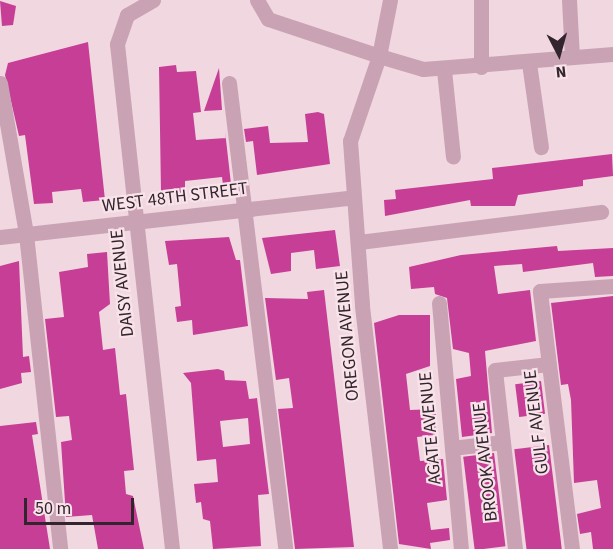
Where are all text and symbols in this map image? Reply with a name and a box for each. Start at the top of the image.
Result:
north arrow [529,24,589,84]
text: N [554,60,567,83]
street label: WEST 48TH STREET [101,178,249,218]
street label: DAISY AVENUE [107,228,139,338]
street label: OREGON AVENUE [332,270,364,402]
street label: GULF AVENUE [520,369,554,475]
street label: AGATE AVENUE [415,371,447,485]
street label: BROOK AVENUE [469,401,503,523]
scale bar [27,486,136,524]
text: 50 m [35,496,71,521]

